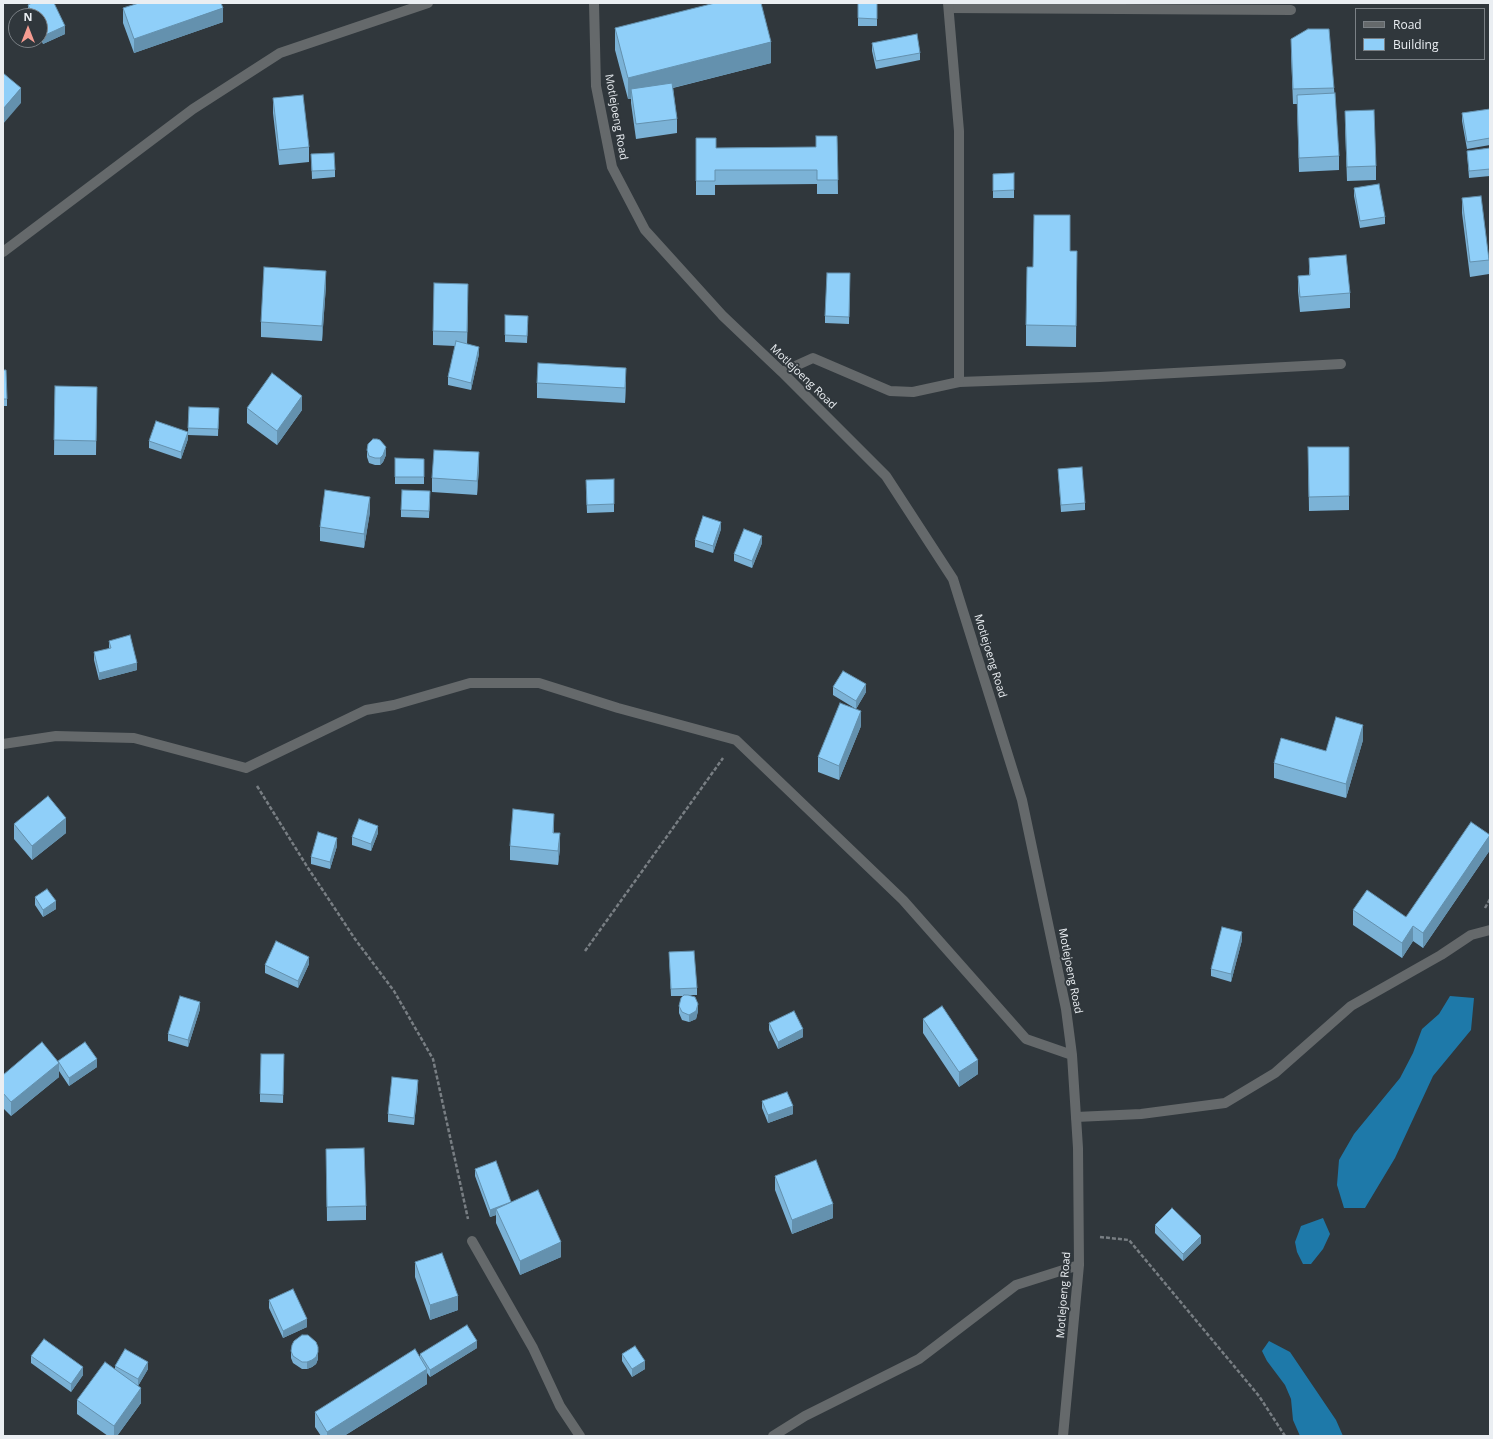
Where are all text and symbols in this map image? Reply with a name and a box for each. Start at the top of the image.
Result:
north arrow [8,8,48,48]
legend [1355,8,1485,60]
text: N [24,9,32,24]
text: Road [1393,16,1422,33]
text: Building [1393,36,1438,53]
street label: Motlejoeng Road [602,73,630,161]
street label: Motlejoeng Road [767,342,839,412]
street label: Motlejoeng Road [971,613,1009,699]
street label: Motlejoeng Road [1055,927,1085,1015]
street label: Motlejoeng Road [1054,1251,1074,1339]

